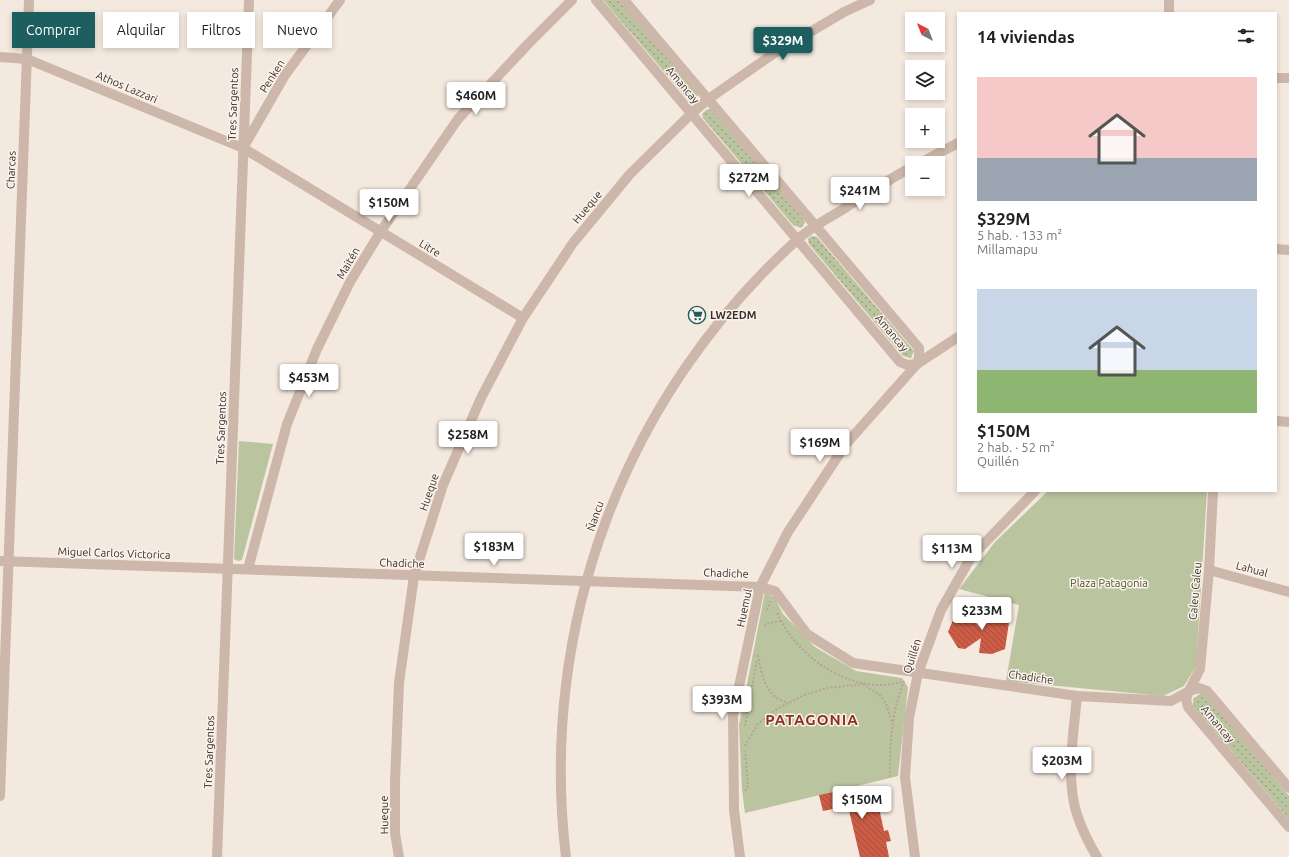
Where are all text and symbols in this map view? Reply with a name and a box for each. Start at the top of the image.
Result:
chip: Comprar [12,12,95,48]
chip: Alquilar [103,12,179,48]
chip: Filtros [187,12,255,48]
chip: Nuevo [263,12,332,48]
north arrow [905,12,945,52]
map controls [905,12,945,196]
icon: filters [1235,25,1257,47]
pin: $329M [755,27,811,61]
text: 14 viviendas [977,27,1075,46]
text: $329M [763,33,803,47]
street label: Penken [257,57,287,95]
button: layers [905,60,945,100]
street label: Amancay [664,64,702,106]
street label: Tres Sargentos [226,67,240,141]
street label: Athos Lazzari [95,69,159,105]
pin: $460M [448,82,504,116]
text: $460M [456,88,496,102]
icon: home [1081,103,1153,175]
button: + [905,108,945,148]
street label: Charcas [4,150,18,189]
button: − [905,156,945,196]
pin: $272M [721,164,777,198]
text: $272M [729,170,769,184]
pin: $241M [832,177,888,211]
text: $241M [840,183,880,197]
street label: Hueque [570,188,604,226]
pin: $150M [361,189,417,223]
text: $150M [369,195,409,209]
text: $329M [977,209,1030,228]
text: 5 hab. · 133 m² [977,228,1062,242]
street label: Litre [417,237,443,259]
text: Millamapu [977,242,1038,256]
street label: Maitén [334,245,362,281]
supermarket icon: LW2EDM [687,305,707,325]
place label: LW2EDM [710,309,757,321]
street label: Amancay [873,312,911,354]
icon: home [1081,315,1153,387]
pin: $453M [281,364,337,398]
text: $453M [289,370,329,384]
street label: Tres Sargentos [214,391,228,465]
pin: $258M [440,421,496,455]
text: $150M [977,421,1030,440]
text: $258M [448,427,488,441]
pin: $169M [792,429,848,463]
text: $169M [800,435,840,449]
text: 2 hab. · 52 m² [977,440,1055,454]
text: Quillén [977,454,1019,468]
street label: Hueque [417,472,441,512]
street label: Ñancu [584,499,606,533]
pin: $183M [466,533,522,567]
pin: $113M [924,535,980,569]
text: $183M [474,539,514,553]
text: $113M [932,541,972,555]
street label: Miguel Carlos Victorica [57,545,171,561]
street label: Chadiche [379,556,425,570]
street label: Lahual [1235,559,1269,579]
street label: Caleu Caleu [1187,562,1203,620]
street label: Chadiche [703,566,749,580]
park label: Plaza Patagonia [1070,577,1148,589]
street label: Huemul [734,588,754,628]
pin: $233M [954,597,1010,631]
text: $233M [962,603,1002,617]
street label: Quillén [901,637,923,675]
street label: Chadiche [1008,668,1054,686]
pin: $393M [694,686,750,720]
text: $393M [702,692,742,706]
street label: Amancay [1199,703,1237,745]
district label: PATAGONIA [765,711,859,728]
street label: Tres Sargentos [202,715,216,789]
pin: $203M [1034,747,1090,781]
text: $203M [1042,753,1082,767]
pin: $150M [834,786,890,820]
text: $150M [842,792,882,806]
street label: Hueque [378,795,390,835]

